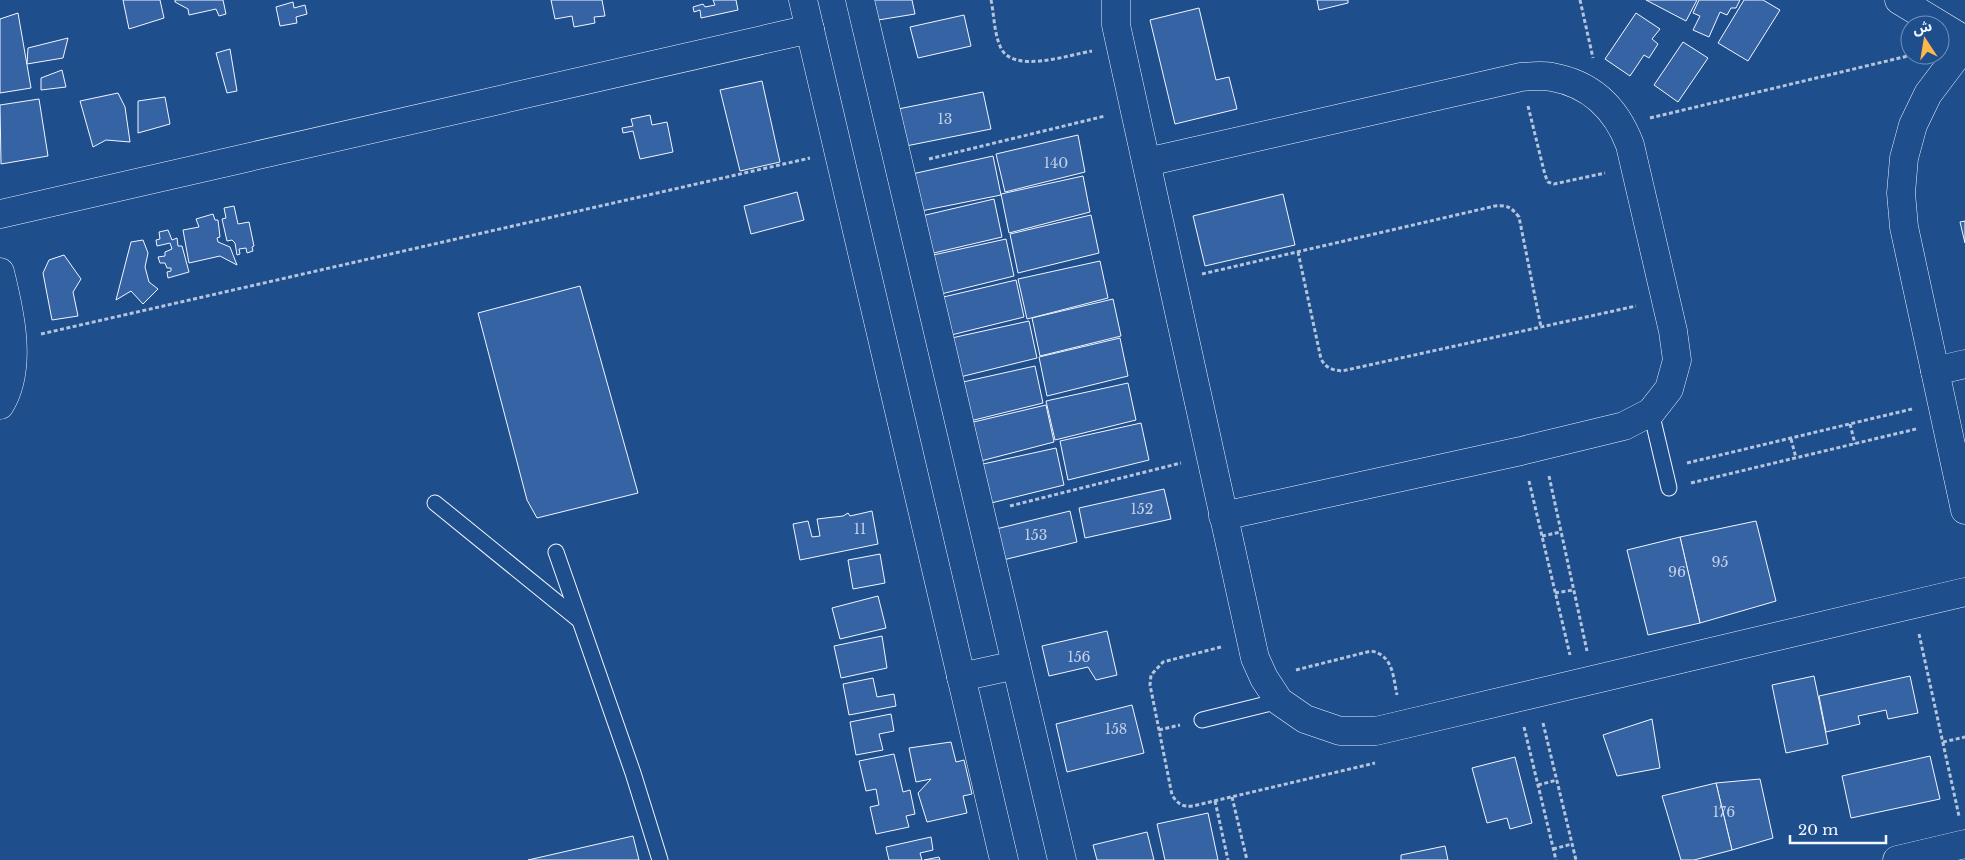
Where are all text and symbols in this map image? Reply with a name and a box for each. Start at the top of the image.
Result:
north arrow [1900,15,1950,65]
text: ش [1911,16,1934,38]
house number: 13 [938,110,952,128]
house number: 140 [1044,154,1068,172]
house number: 152 [1131,500,1153,518]
house number: 11 [854,520,866,538]
house number: 153 [1025,526,1047,544]
house number: 95 [1712,553,1729,571]
house number: 96 [1668,563,1686,581]
house number: 156 [1067,648,1091,666]
house number: 158 [1105,720,1127,738]
house number: 176 [1713,803,1735,821]
scale bar [1790,812,1886,844]
text: 20 m [1798,820,1838,839]

